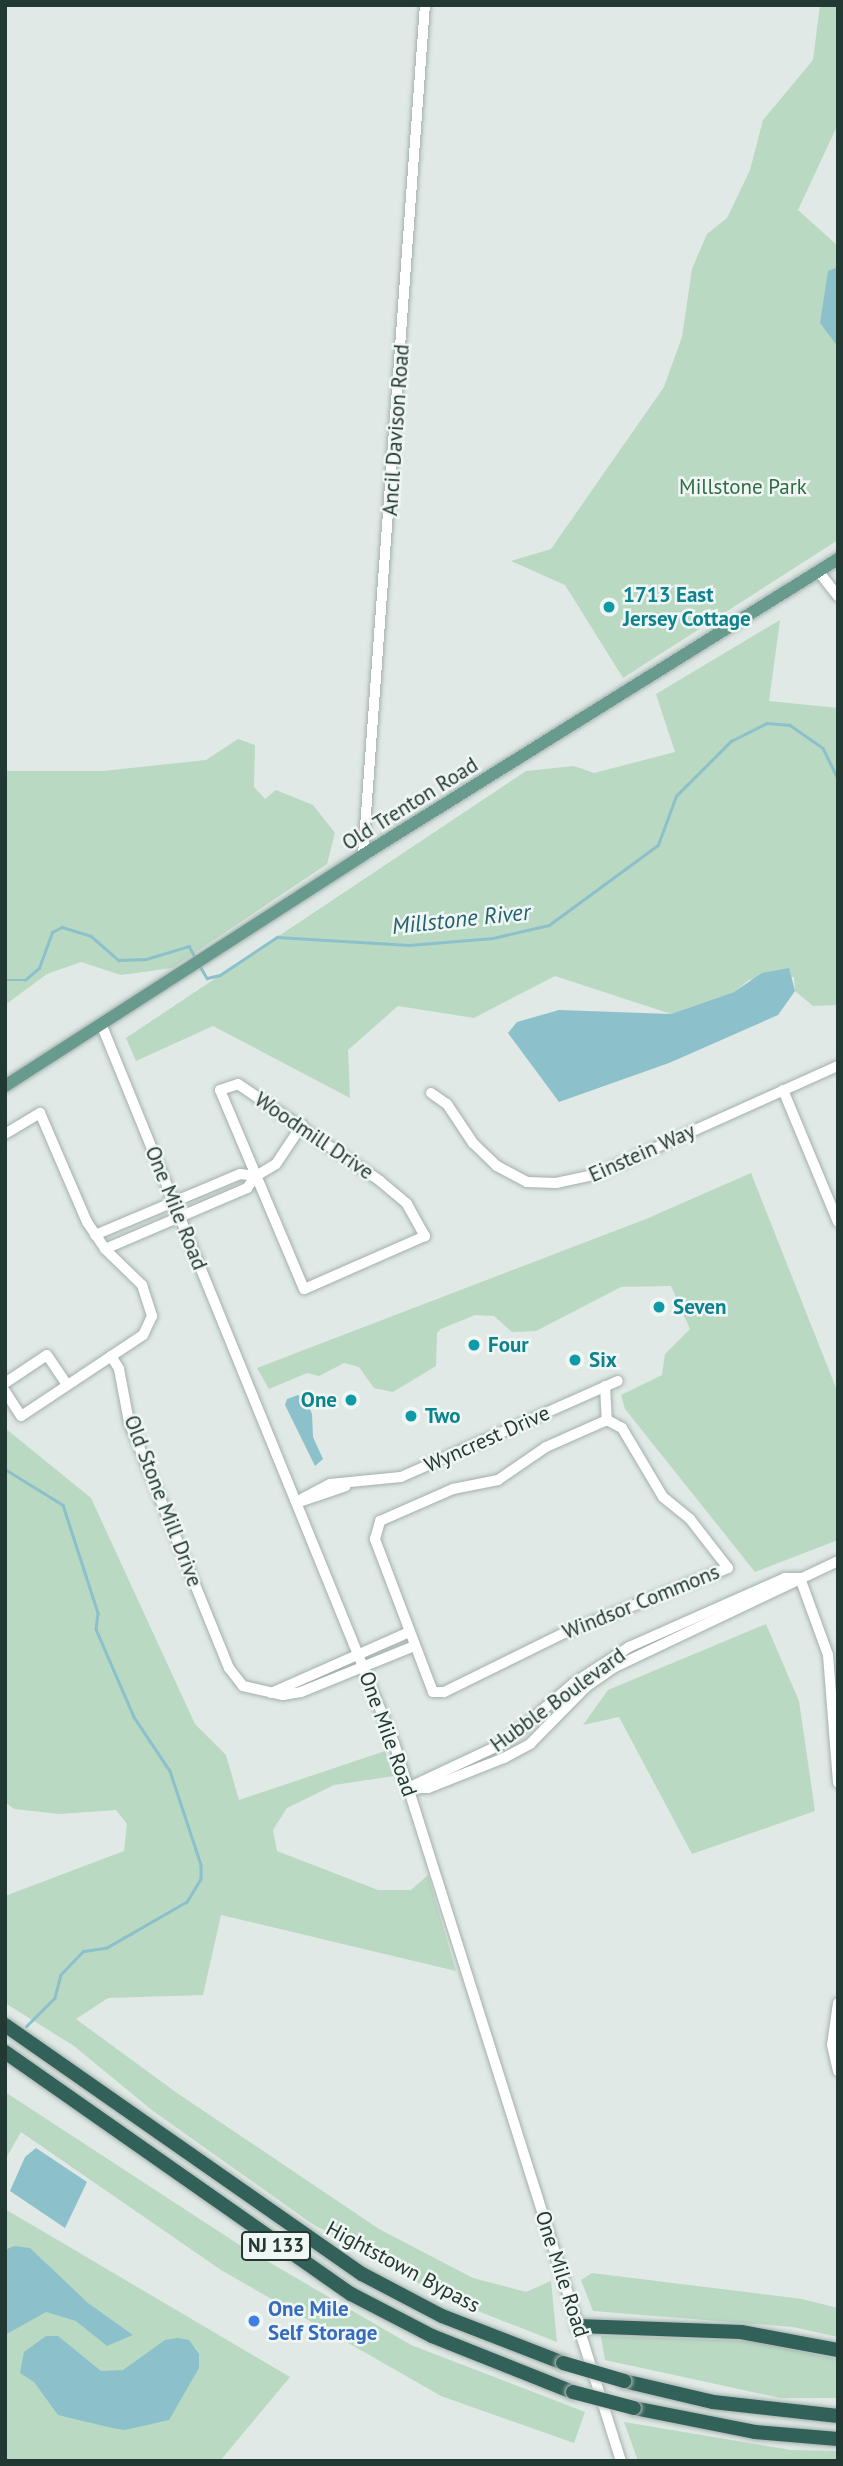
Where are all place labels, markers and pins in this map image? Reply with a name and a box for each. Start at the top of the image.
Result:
place label: 1713 East Jersey Cottage [623,582,752,632]
marker: 1713 East Jersey Cottage [601,599,617,615]
place label: Seven [673,1294,726,1320]
marker: Seven [651,1299,667,1315]
place label: Four [488,1332,529,1358]
marker: Four [466,1337,482,1353]
place label: Six [589,1347,617,1373]
marker: Six [567,1352,583,1368]
place label: One [301,1387,337,1413]
marker: One [343,1392,359,1408]
place label: Two [425,1403,460,1429]
marker: Two [403,1408,419,1424]
place label: One Mile Self Storage [268,2296,377,2346]
marker: One Mile Self Storage [246,2313,262,2329]

